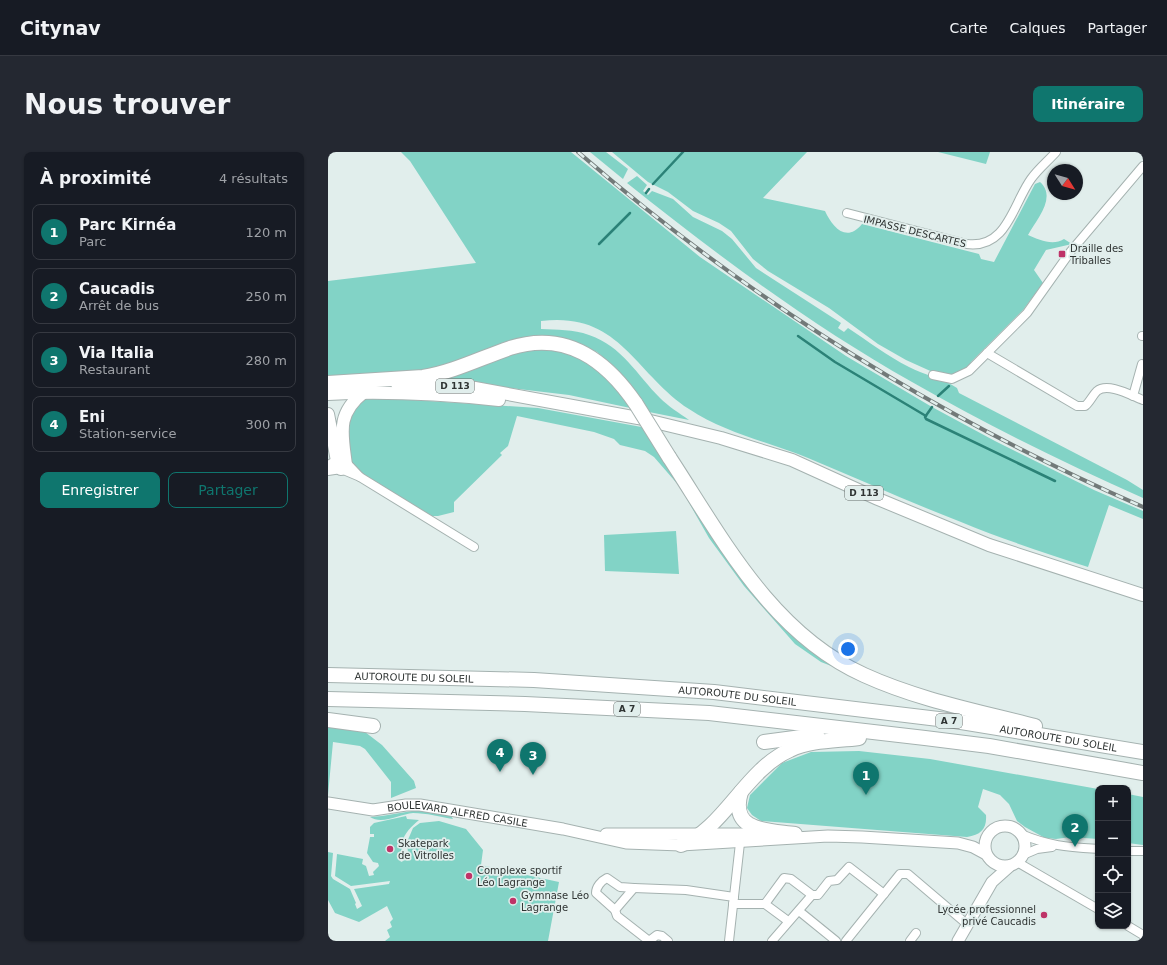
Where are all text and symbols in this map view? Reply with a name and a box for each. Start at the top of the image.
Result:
text: Citynav [20,17,101,39]
text: Carte [949,20,988,36]
text: Calques [1010,20,1066,36]
text: Partager [1088,20,1147,36]
button: Itinéraire [1033,86,1143,122]
text: Nous trouver [24,88,230,121]
north arrow [1047,164,1083,200]
text: À proximité [40,168,151,188]
text: 4 résultats [219,171,288,186]
street label: IMPASSE DESCARTES [863,213,967,250]
text: Parc Kirnéa [79,216,176,234]
text: 1 [49,225,59,240]
text: 120 m [245,225,287,240]
text: Parc [79,234,106,249]
place label: Draille des Triballes [1069,243,1123,266]
marker: Draille des Triballes [1057,249,1067,259]
text: Caucadis [79,280,155,298]
text: 2 [49,289,59,304]
text: 250 m [245,289,287,304]
text: Arrêt de bus [79,298,159,313]
text: Via Italia [79,344,154,362]
text: 3 [49,353,59,368]
text: 280 m [245,353,287,368]
text: Restaurant [79,362,150,377]
road number: D 113 [436,379,474,393]
text: Eni [79,408,105,426]
text: 4 [49,417,59,432]
text: 300 m [245,417,287,432]
text: Station-service [79,426,176,441]
button: Enregistrer [40,472,160,508]
button: Partager [168,472,288,508]
road number: D 113 [845,486,883,500]
your location [838,639,858,659]
street label: AUTOROUTE DU SOLEIL [354,671,474,685]
street label: AUTOROUTE DU SOLEIL [678,685,797,708]
road number: A 7 [614,702,640,716]
road number: A 7 [936,714,962,728]
street label: AUTOROUTE DU SOLEIL [999,723,1118,754]
pin: 4 [487,739,513,772]
pin: 3 [520,742,546,775]
pin: 1 [853,762,879,795]
map controls [1095,785,1131,929]
button: + [1095,785,1131,821]
street label: BOULEVARD ALFRED CASILE [387,800,528,829]
pin: 2 [1062,814,1088,847]
button: − [1095,821,1131,857]
place label: Skatepark de Vitrolles [398,838,454,861]
marker: Skatepark de Vitrolles [385,844,395,854]
button: locate [1095,857,1131,893]
place label: Complexe sportif Léo Lagrange [477,865,562,888]
marker: Complexe sportif Léo Lagrange [464,871,474,881]
place label: Gymnase Léo Lagrange [521,890,589,913]
button: layers [1095,893,1131,929]
marker: Gymnase Léo Lagrange [508,896,518,906]
place label: Lycée professionnel privé Caucadis [937,904,1036,927]
marker: Lycée professionnel privé Caucadis [1039,910,1049,920]

